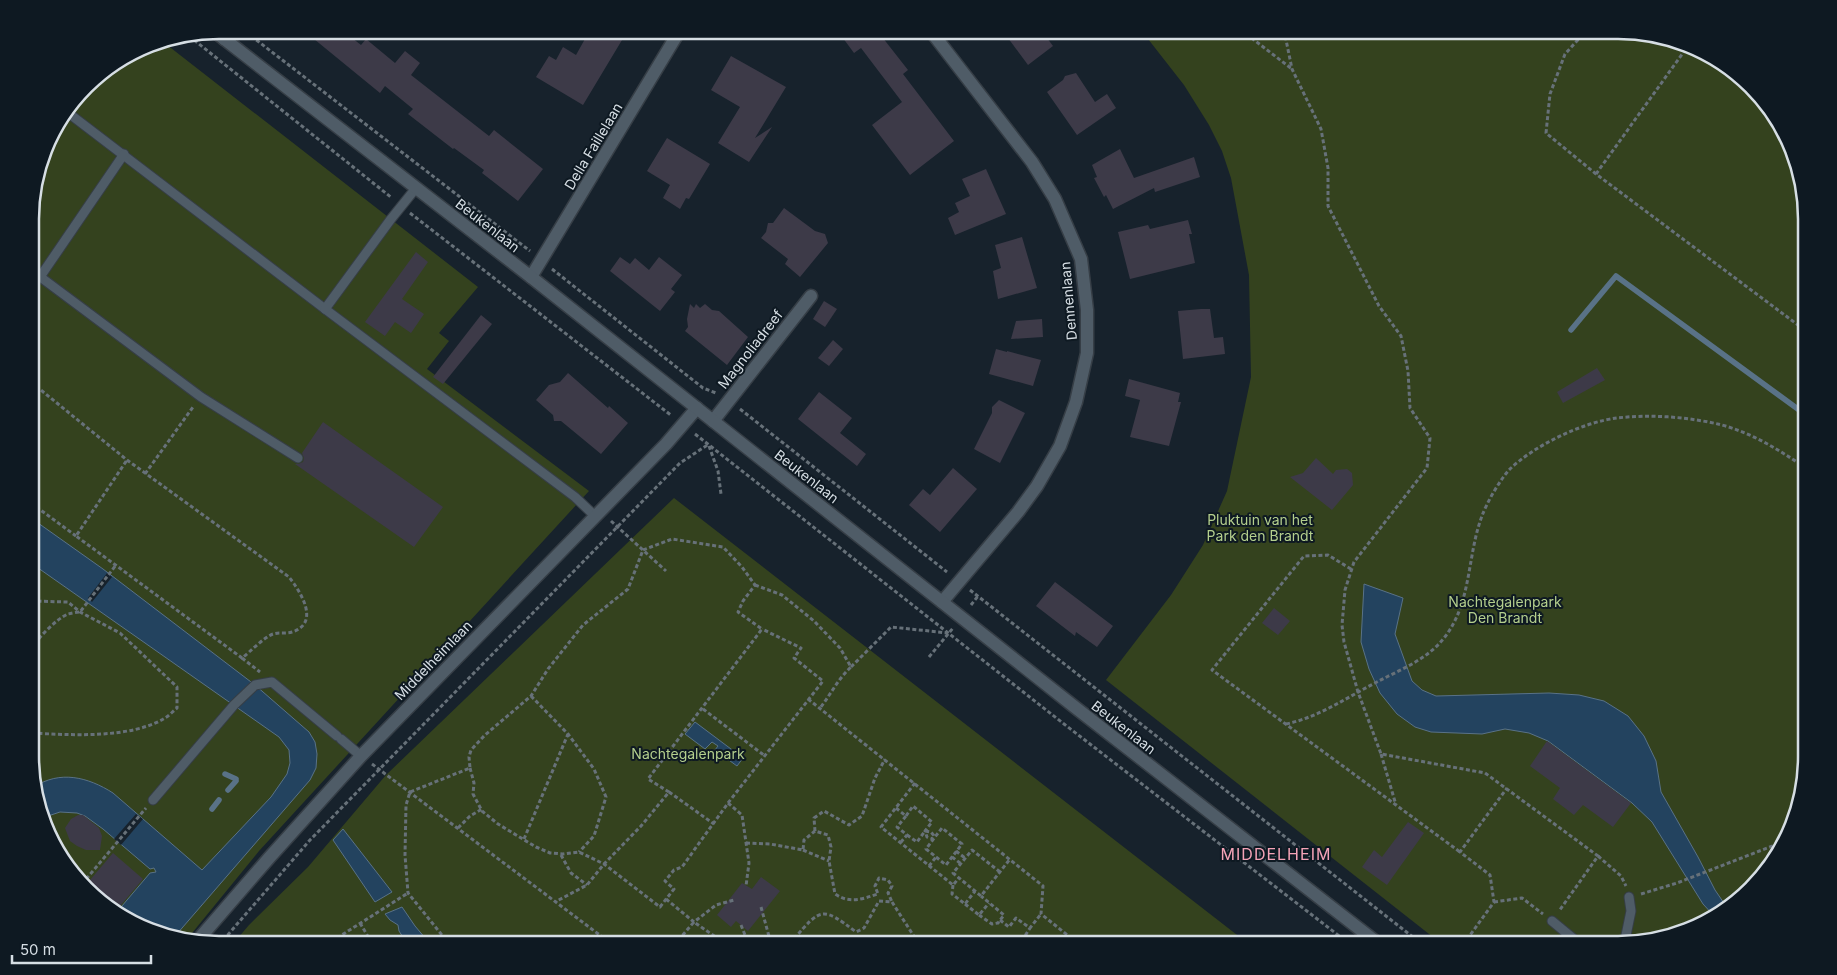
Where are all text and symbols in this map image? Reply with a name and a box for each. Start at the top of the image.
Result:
street label: Della Faillelaan [560,99,626,193]
street label: Beukenlaan [453,195,523,255]
street label: Dennenlaan [1056,261,1080,341]
street label: Magnoliadreef [714,306,786,392]
street label: Beukenlaan [772,446,842,506]
park label: Pluktuin van het Park den Brandt [1207,511,1314,544]
park label: Nachtegalenpark Den Brandt [1448,593,1562,626]
street label: Middelheimlaan [391,617,475,703]
street label: Beukenlaan [1089,697,1159,757]
park label: Nachtegalenpark [631,745,745,762]
district label: MIDDELHEIM [1221,844,1331,864]
scale bar [12,932,151,964]
text: 50 m [20,940,56,959]

